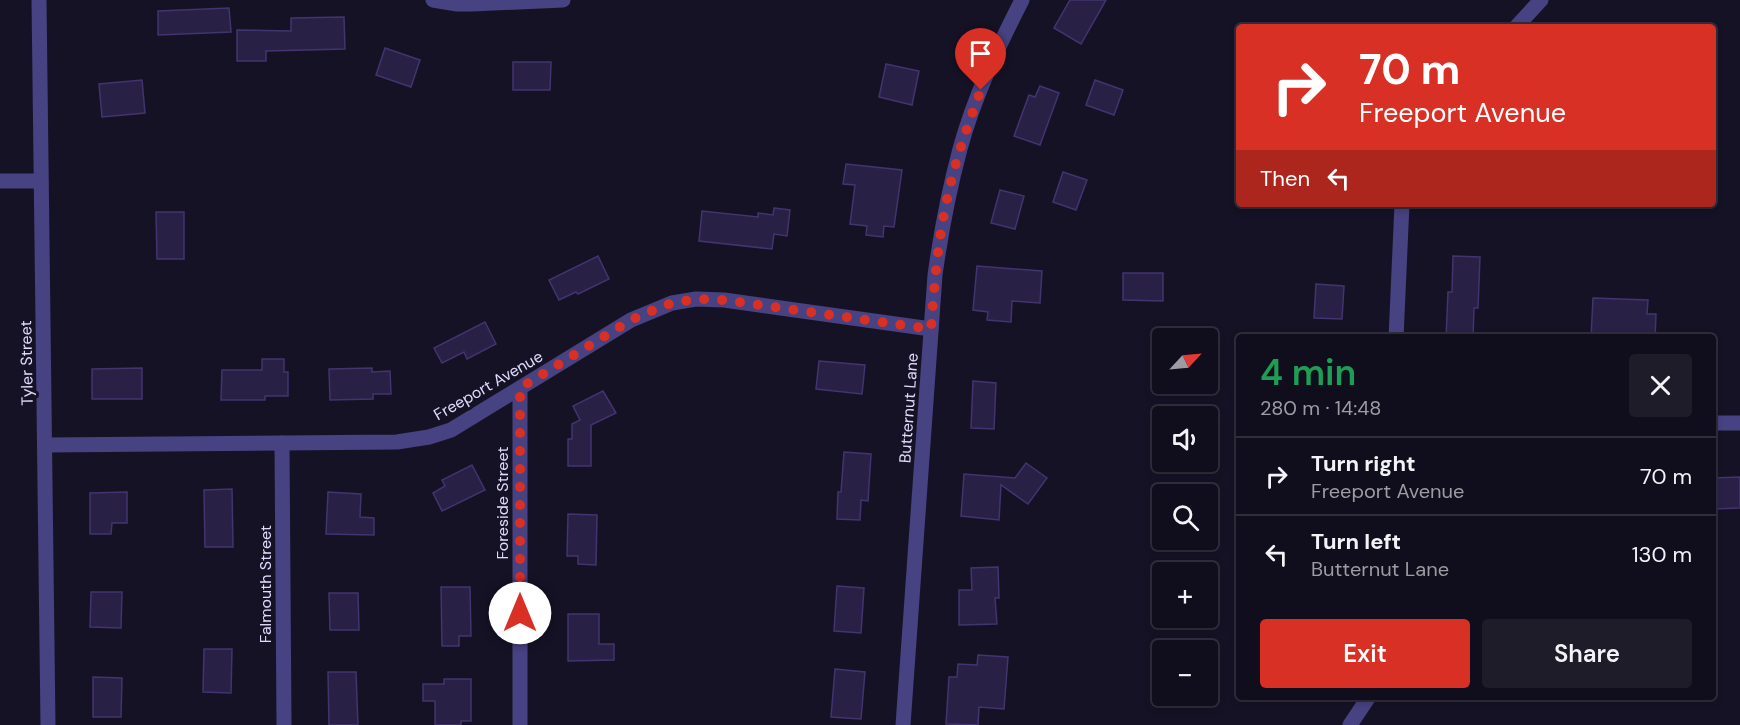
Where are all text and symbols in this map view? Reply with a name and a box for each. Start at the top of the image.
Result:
pin [955,28,1006,90]
icon: arrive [964,37,997,70]
text: 70 m [1359,42,1460,97]
icon: right [1260,48,1338,126]
text: Freeport Avenue [1359,95,1566,130]
icon: left [1322,162,1355,195]
text: Then [1260,164,1310,193]
street label: Tyler Street [15,320,38,406]
north arrow [1152,328,1218,394]
map controls [1152,328,1218,706]
street label: Freeport Avenue [430,346,547,425]
text: 4 min [1260,349,1356,396]
street label: Butternut Lane [894,352,923,464]
button: close [1629,354,1692,417]
text: 280 m · 14:48 [1260,395,1381,421]
button: sound [1152,406,1218,472]
street label: Foreside Street [492,446,513,560]
text: Turn right [1311,449,1416,478]
icon: right [1260,460,1293,493]
text: 70 m [1640,462,1692,491]
text: Freeport Avenue [1311,478,1464,504]
button: search [1152,484,1218,550]
street label: Falmouth Street [255,525,276,643]
text: Turn left [1311,527,1401,556]
icon: left [1260,538,1293,571]
text: 130 m [1632,540,1692,569]
text: Butternut Lane [1311,556,1449,582]
button: + [1152,562,1218,628]
position arrow [488,581,552,645]
button: Exit [1260,619,1470,688]
button: Share [1482,619,1692,688]
button: − [1152,640,1218,706]

